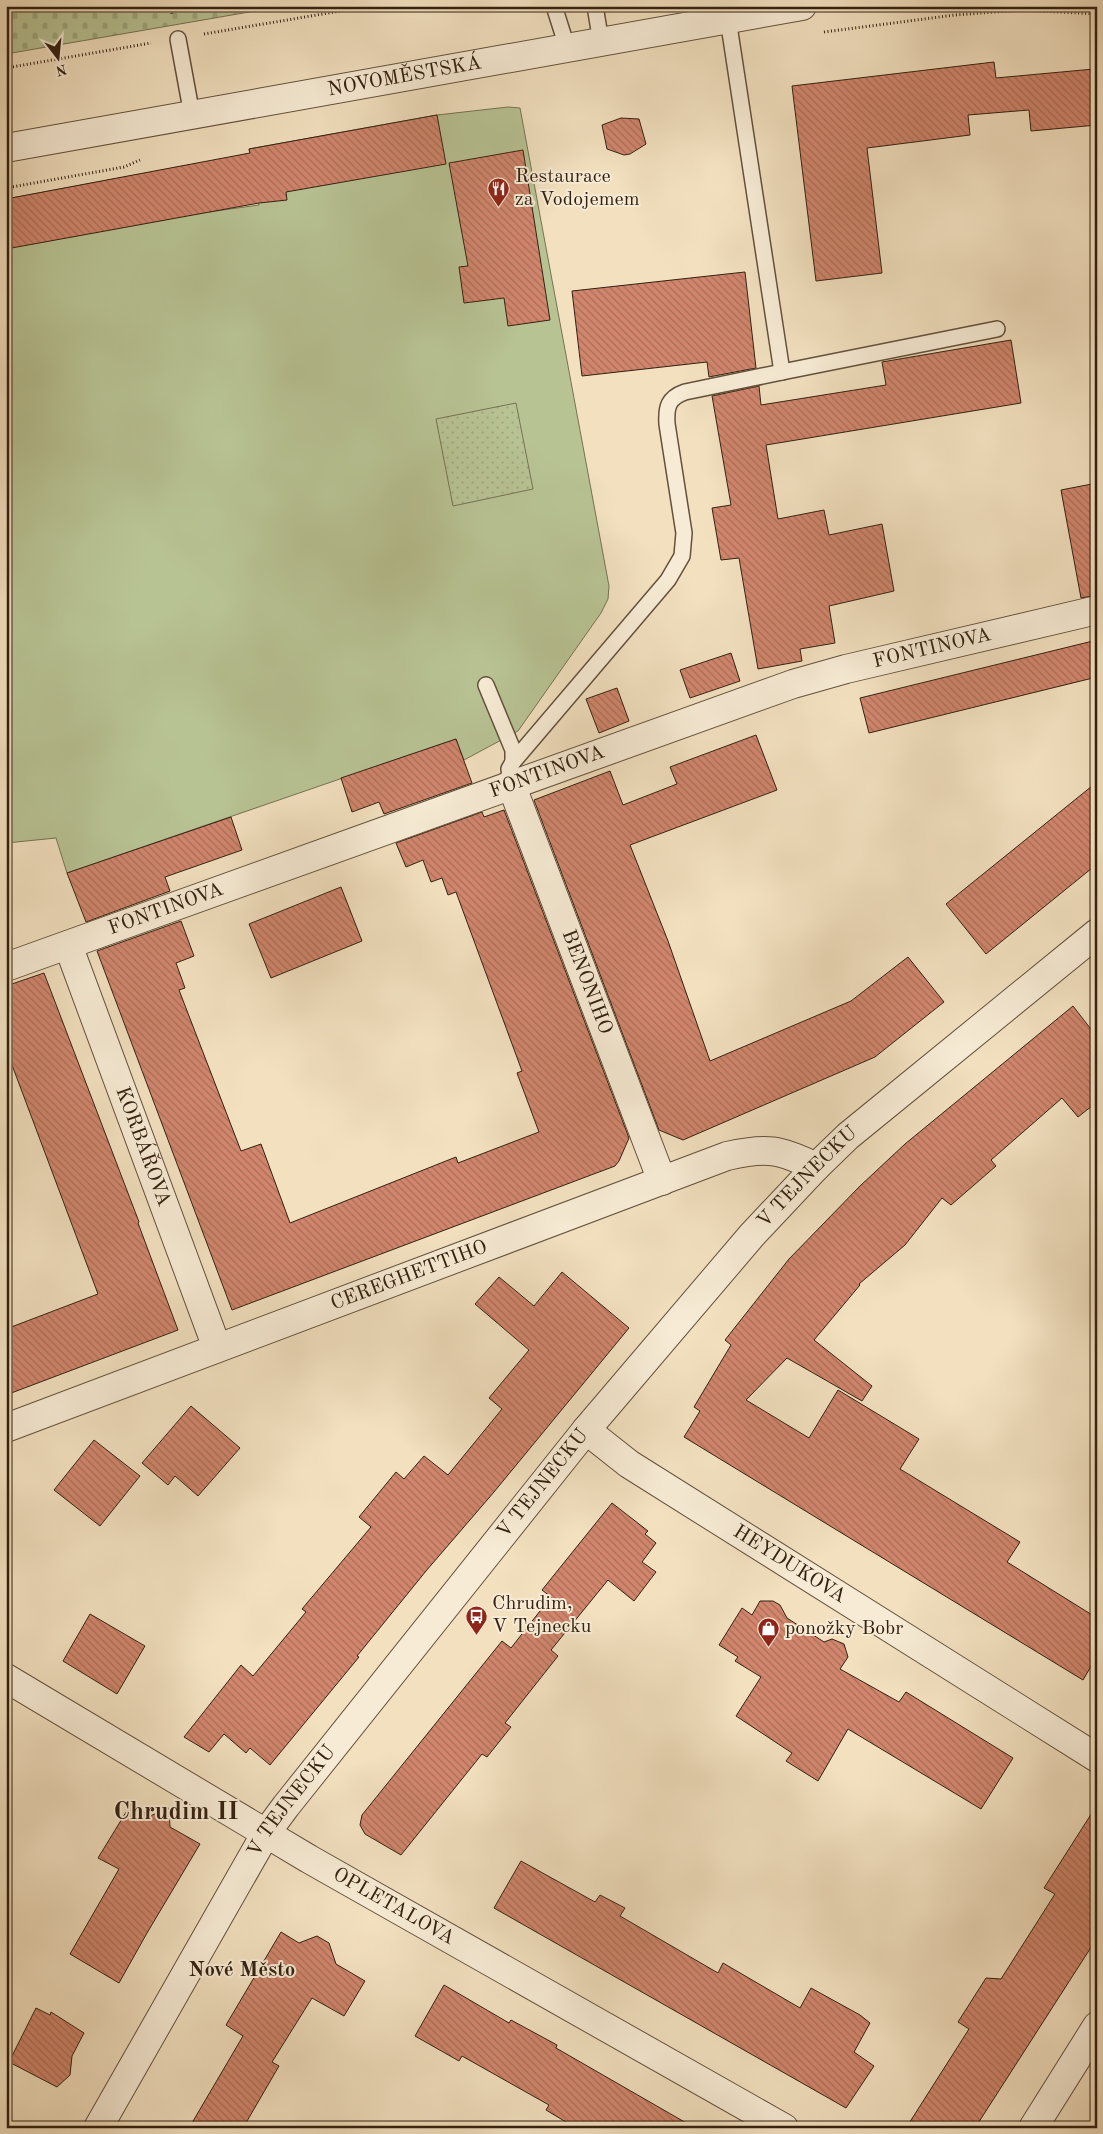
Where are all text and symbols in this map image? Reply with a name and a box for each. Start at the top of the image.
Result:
north arrow [32,32,82,82]
street label: NOVOMĚSTSKÁ [326,50,483,100]
text: N [54,61,68,78]
place label: Restaurace za Vodojemem [515,167,640,210]
restaurant icon: Restaurace za Vodojemem [487,176,511,207]
street label: FONTINOVA [871,625,993,672]
street label: FONTINOVA [487,743,607,802]
street label: FONTINOVA [106,880,226,939]
street label: BENONIHO [557,927,615,1037]
street label: KORBÁŘOVA [111,1084,174,1209]
street label: V TEJNECKU [754,1123,861,1232]
street label: CEREGHETTIHO [328,1237,490,1314]
street label: V TEJNECKU [494,1425,593,1542]
street label: HEYDUKOVA [729,1522,849,1607]
place label: Chrudim, V Tejnecku [492,1594,592,1637]
bus stop icon: Chrudim, V Tejnecku [464,1604,488,1635]
shop icon: ponožky Bobr [757,1617,781,1648]
place label: ponožky Bobr [785,1619,904,1639]
street label: V TEJNECKU [244,1742,340,1861]
district label: Chrudim II [114,1800,238,1825]
street label: OPLETALOVA [329,1865,458,1949]
district label: Nové Město [189,1960,295,1981]

